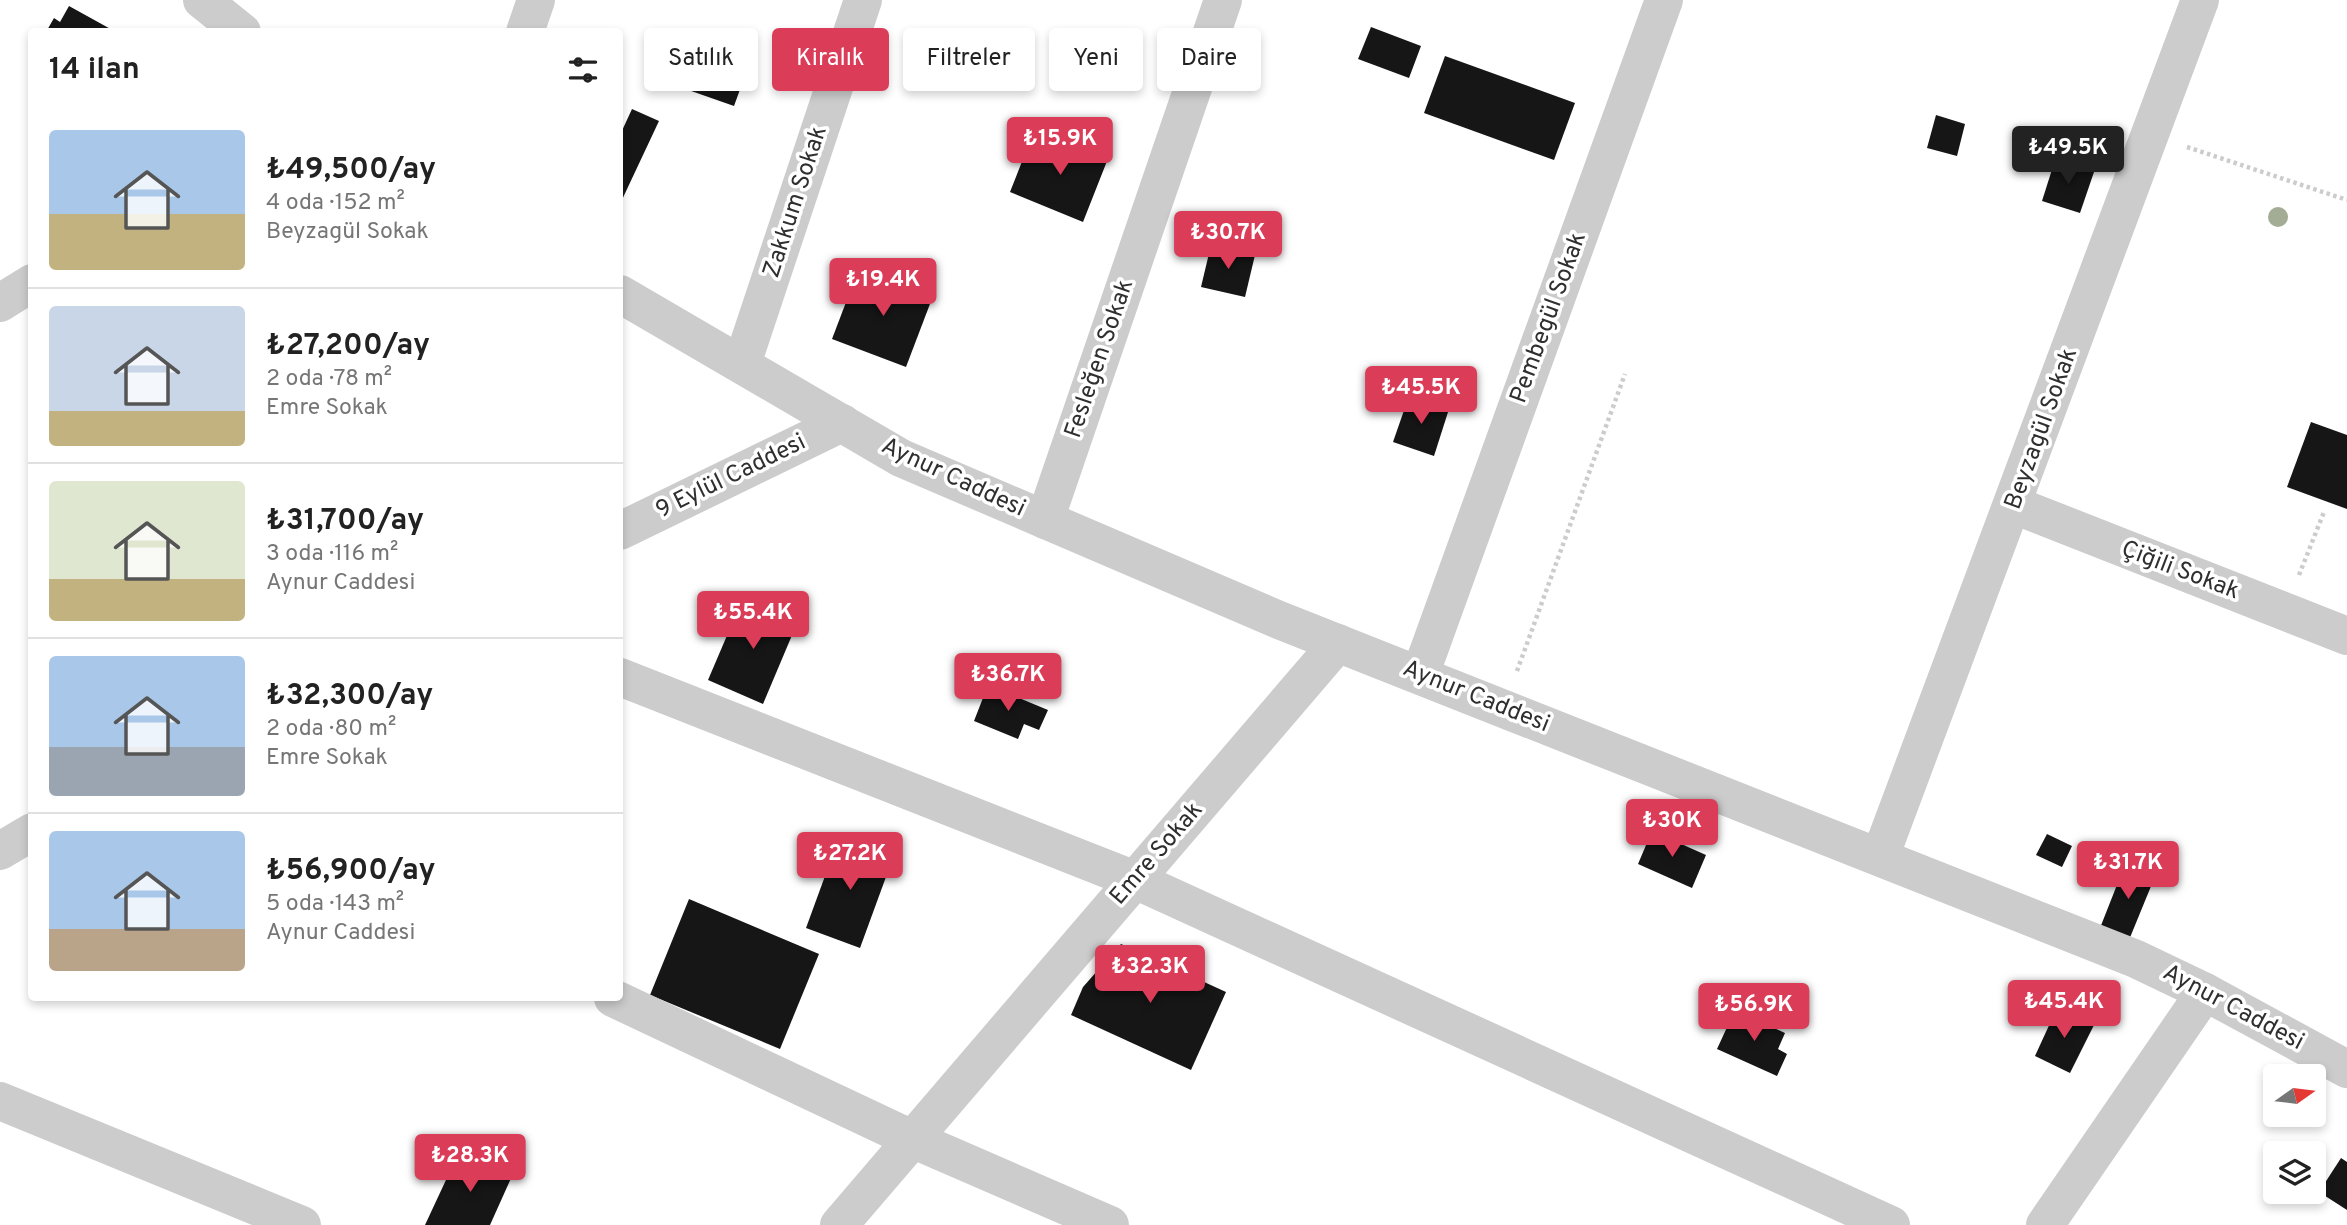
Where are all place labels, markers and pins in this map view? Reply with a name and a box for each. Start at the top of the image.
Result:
pin: ₺15.9K [1003,118,1117,177]
pin: ₺49.5K [2011,127,2125,186]
pin: ₺30.7K [1171,212,1285,271]
pin: ₺19.4K [826,258,940,318]
pin: ₺45.5K [1364,366,1478,426]
pin: ₺55.4K [696,592,810,651]
pin: ₺36.7K [951,654,1065,713]
pin: ₺30K [1631,800,1713,859]
pin: ₺27.2K [793,832,907,892]
pin: ₺31.7K [2071,842,2185,901]
pin: ₺32.3K [1093,946,1207,1005]
pin: ₺45.4K [2007,981,2121,1040]
pin: ₺56.9K [1697,984,1811,1043]
pin: ₺28.3K [413,1134,527,1194]

